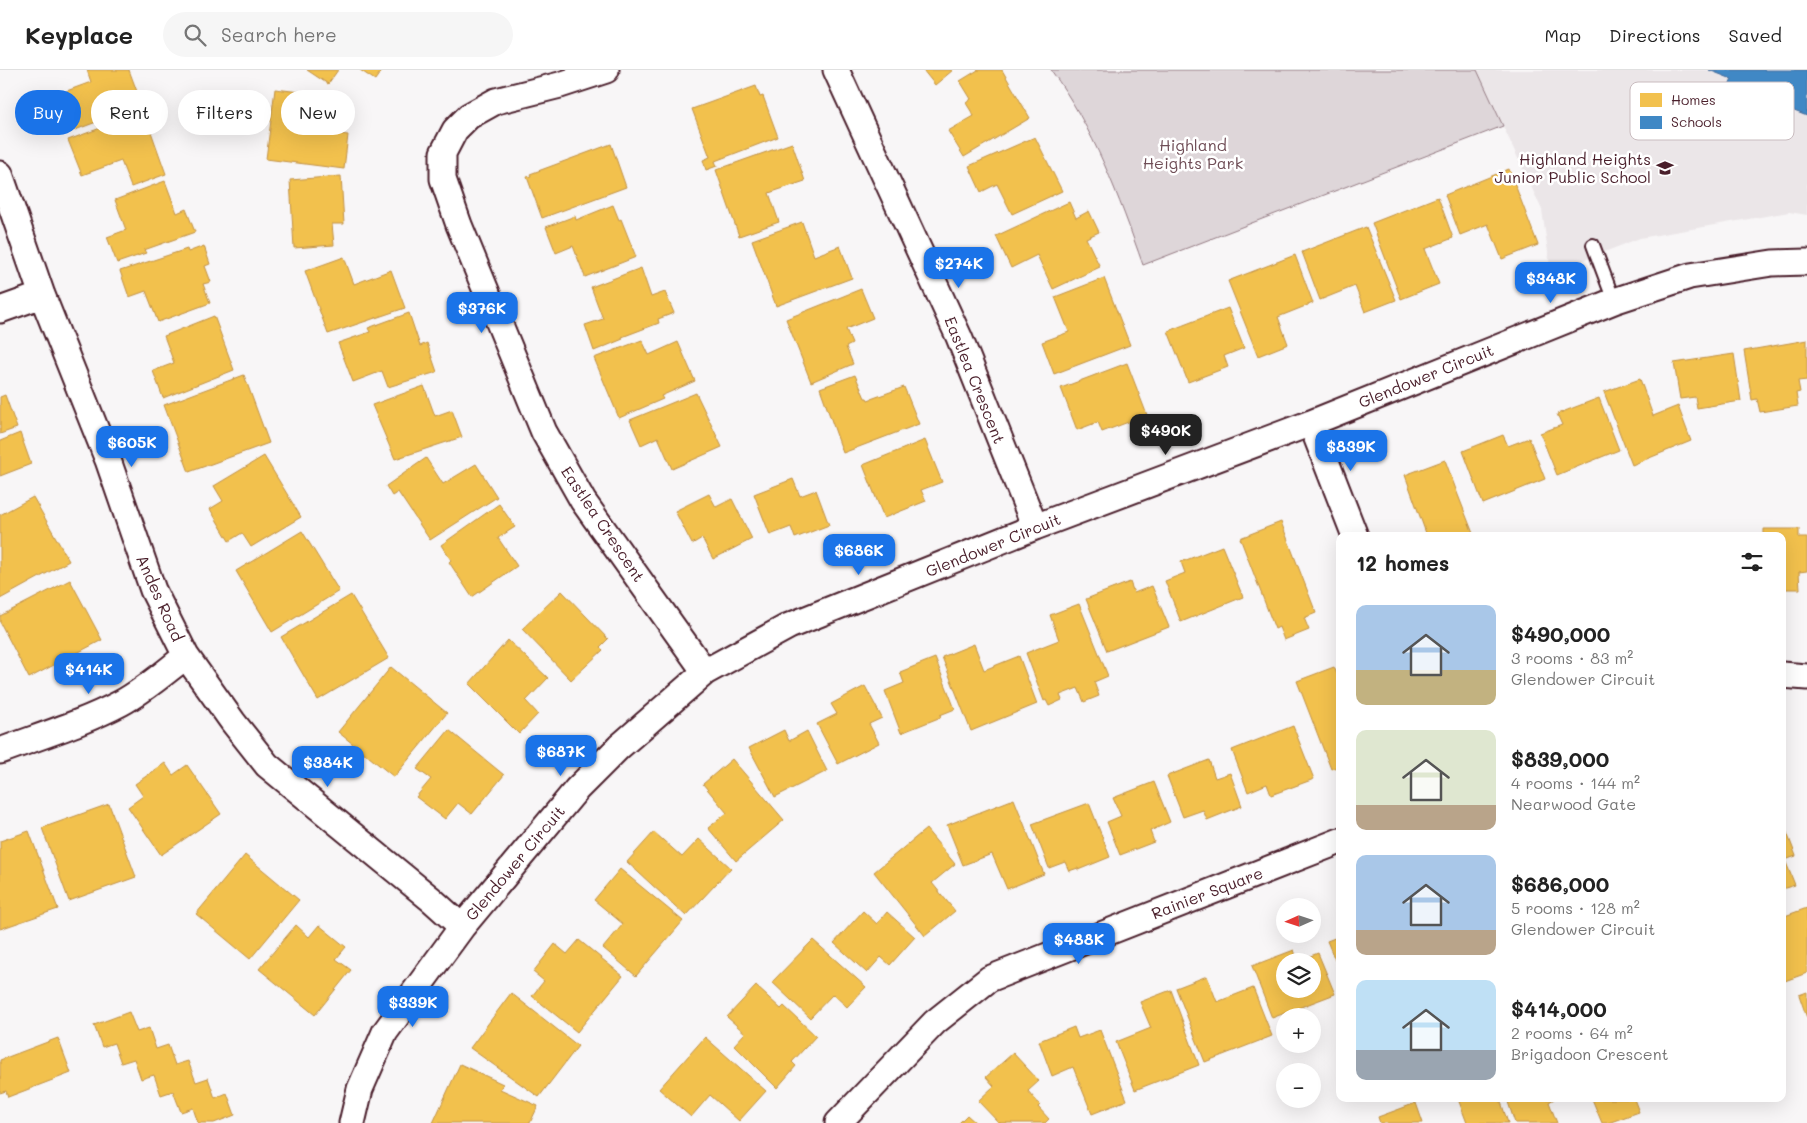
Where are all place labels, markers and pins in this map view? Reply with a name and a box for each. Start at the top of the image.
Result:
place label: Highland Heights Junior Public School [1494,148,1651,187]
school or university icon: Highland Heights Junior Public School [1655,158,1675,178]
pin: $274K [924,246,994,289]
pin: $348K [1516,262,1586,304]
pin: $376K [447,292,517,334]
pin: $490K [1131,414,1201,456]
pin: $605K [97,426,167,468]
pin: $839K [1316,430,1386,472]
pin: $686K [824,534,894,576]
pin: $414K [54,652,124,695]
pin: $687K [526,734,596,777]
pin: $384K [293,746,363,788]
pin: $488K [1044,922,1114,965]
pin: $339K [378,986,448,1028]

